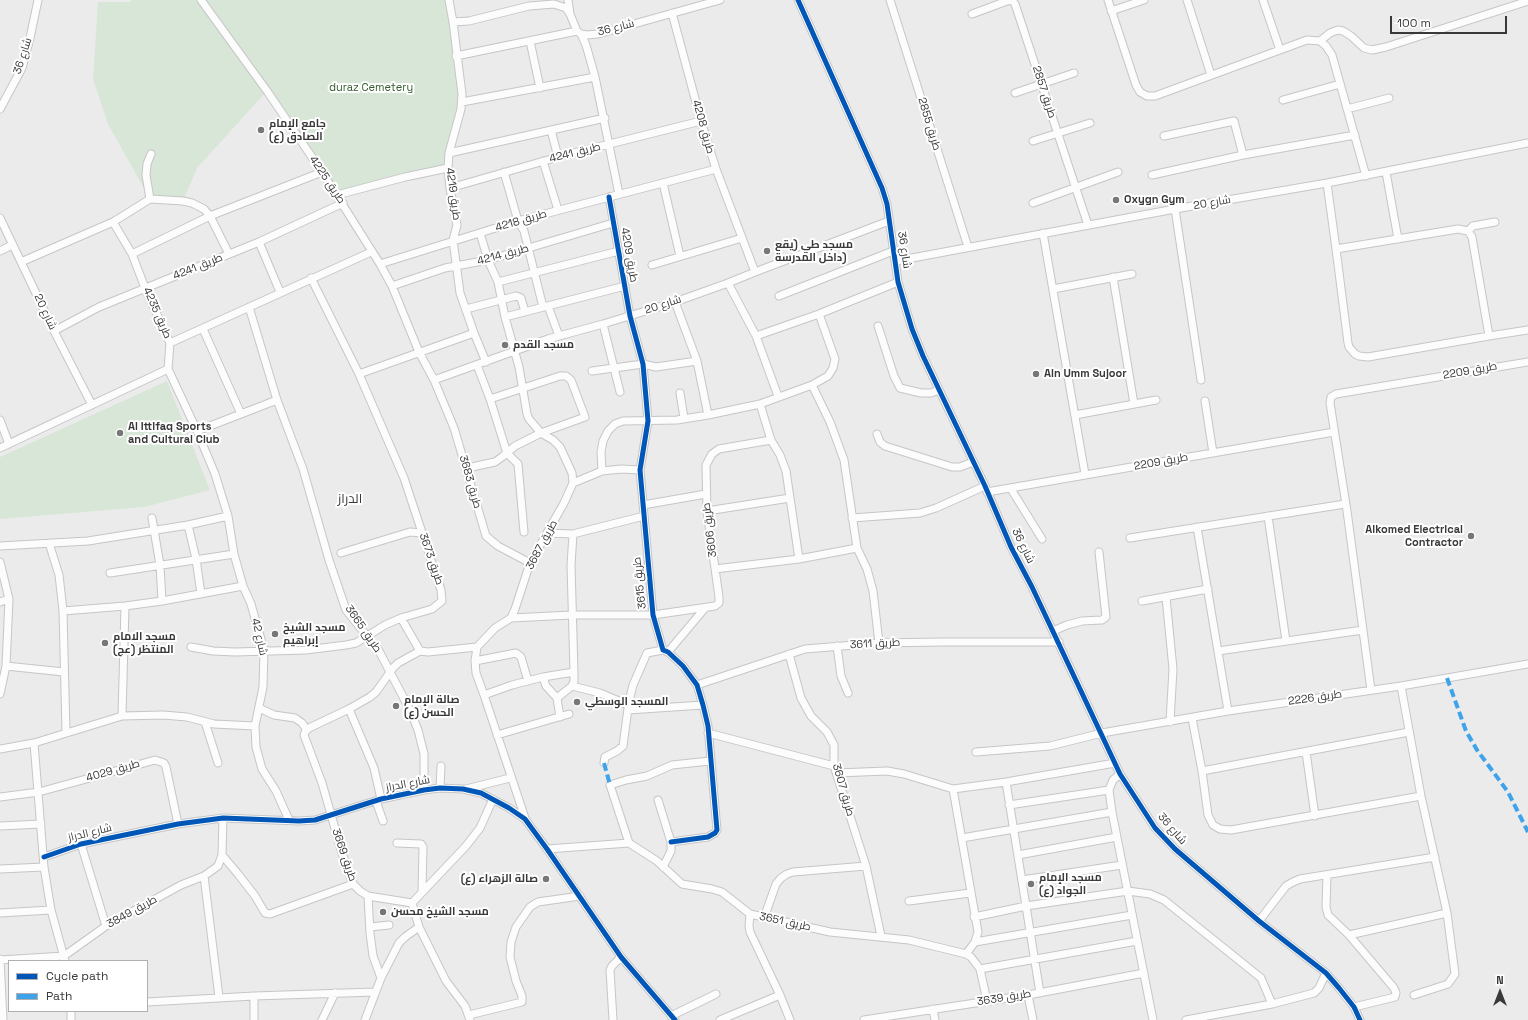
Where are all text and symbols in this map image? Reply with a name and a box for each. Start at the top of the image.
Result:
scale bar [1392,8,1509,34]
text: 100 m [1397,15,1431,31]
street label: شارع 36 [596,17,636,39]
street label: شارع 36 [11,36,35,76]
street label: طريق 2857 [1029,64,1059,120]
park label: duraz Cemetery [329,81,413,95]
street label: طريق 2855 [915,96,943,152]
street label: طريق 4208 [689,99,717,155]
place label: جامع الإمام الصادق (ع) [269,117,326,143]
marker: جامع الإمام الصادق (ع) [256,125,266,135]
street label: طريق 4241 [548,140,602,166]
street label: طريق 4225 [306,154,348,206]
street label: طريق 4219 [443,167,463,221]
place label: Oxygn Gym [1124,193,1185,207]
street label: شارع 20 [1192,193,1232,213]
marker: Oxygn Gym [1111,195,1121,205]
street label: طريق 4218 [494,207,548,235]
street label: طريق 4209 [618,227,640,283]
street label: شارع 36 [895,230,913,270]
place label: مسجد طي (يقع داخل المدرسة) [775,238,853,264]
street label: طريق 4214 [476,242,530,268]
marker: مسجد طي (يقع داخل المدرسة) [762,246,772,256]
street label: طريق 4241 [171,251,225,283]
street label: طريق 4235 [140,285,174,341]
street label: شارع 20 [31,292,59,332]
street label: شارع 20 [643,293,683,317]
place label: مسجد القدم [513,338,574,352]
marker: مسجد القدم [500,340,510,350]
street label: طريق 2209 [1442,360,1498,382]
place label: Ain Umm Sujoor [1044,367,1127,381]
marker: Ain Umm Sujoor [1031,369,1041,379]
place label: Al Ittifaq Sports and Cultural Club [128,420,220,446]
marker: Al Ittifaq Sports and Cultural Club [115,428,125,438]
street label: طريق 2209 [1133,451,1189,473]
street label: طريق 3683 [456,454,484,510]
district label: الدراز [338,491,362,507]
street label: طريق 3606 [700,502,720,558]
street label: طريق 3687 [523,518,561,572]
place label: Alkomed Electrical Contractor [1365,523,1463,549]
street label: شارع 36 [1009,526,1037,566]
street label: طريق 3673 [416,531,446,587]
marker: Alkomed Electrical Contractor [1466,531,1476,541]
street label: طريق 3615 [631,556,649,610]
street label: طريق 3665 [342,603,384,655]
street label: شارع 42 [248,617,270,657]
place label: مسجد الشيخ إبراهيم [283,621,346,647]
marker: مسجد الشيخ إبراهيم [270,629,280,639]
place label: مسجد الامام المنتظر (عج) [113,630,176,656]
street label: طريق 3611 [849,636,901,652]
marker: مسجد الامام المنتظر (عج) [100,638,110,648]
street label: طريق 2226 [1287,688,1343,708]
place label: صالة الإمام الحسن (ع) [404,693,459,719]
place label: المسجد الوسطي [585,695,669,709]
marker: المسجد الوسطي [572,697,582,707]
marker: صالة الإمام الحسن (ع) [391,701,401,711]
street label: طريق 4029 [85,757,141,785]
street label: طريق 3607 [829,762,857,818]
street label: شارع الدراز [385,773,431,795]
street label: شارع 36 [1155,811,1189,847]
street label: شارع الدراز [67,821,113,845]
street label: طريق 3669 [329,827,359,883]
place label: مسجد الإمام الجواد (ع) [1039,871,1102,897]
place label: (ع) صالة الزهراء [461,872,538,886]
marker: (ع) صالة الزهراء [541,874,551,884]
marker: مسجد الإمام الجواد (ع) [1026,879,1036,889]
street label: طريق 3849 [105,893,159,931]
place label: مسجد الشيخ محسن [391,905,489,919]
marker: مسجد الشيخ محسن [378,907,388,917]
street label: طريق 3651 [758,910,812,934]
legend [8,960,148,1012]
text: Cycle path [46,968,108,984]
north arrow [1480,972,1520,1012]
text: N [1496,973,1504,987]
street label: طريق 3639 [976,987,1032,1009]
text: Path [46,988,72,1004]

